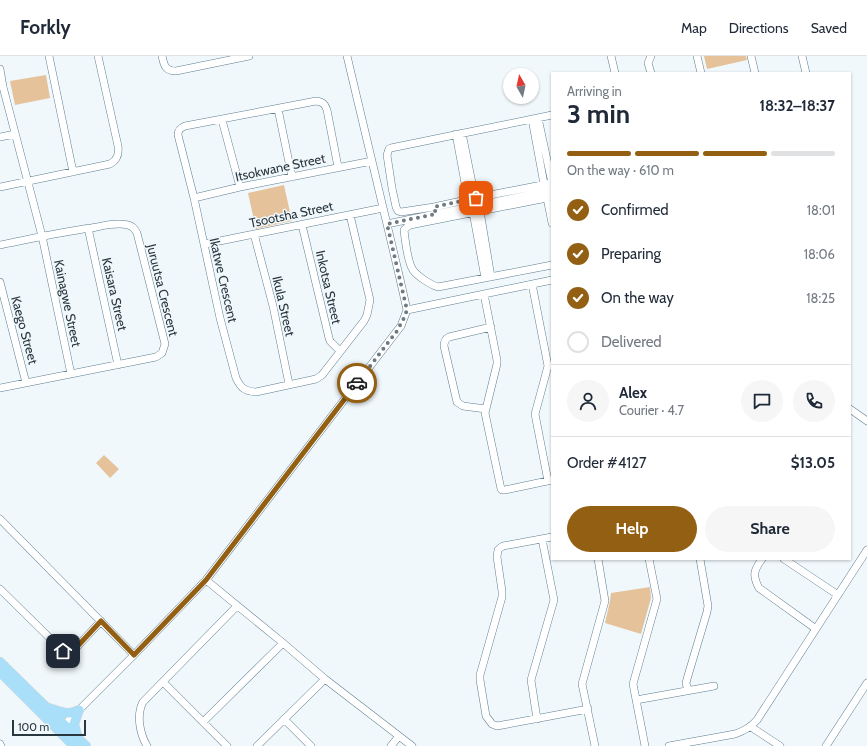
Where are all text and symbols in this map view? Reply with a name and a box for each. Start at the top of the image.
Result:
text: Forkly [20,16,71,39]
text: Map [681,19,707,37]
text: Directions [729,19,789,37]
text: Saved [811,19,847,37]
north arrow [503,68,539,104]
map controls [503,68,539,104]
text: Arriving in [567,83,622,99]
text: 18:32–18:37 [759,97,835,115]
text: 3 min [567,98,630,130]
street label: Itsokwane Street [233,150,327,184]
text: On the way · 610 m [567,162,674,178]
pin [459,181,493,215]
icon: bag [465,187,487,209]
street label: Tsootsha Street [248,197,335,231]
icon: check [567,199,589,221]
text: Confirmed [601,201,669,219]
text: 18:01 [807,202,835,218]
street label: Ikatwe Crescent [206,236,242,324]
street label: Juruutsa Crescent [144,241,182,338]
icon: check [567,243,589,265]
text: Preparing [601,245,661,263]
text: 18:06 [804,246,835,262]
street label: Inkotsa Street [313,248,345,326]
street label: Kaisara Street [99,256,131,333]
street label: Kainagwe Street [51,258,85,349]
street label: Ikula Street [269,274,299,338]
icon: check [567,287,589,309]
text: On the way [601,289,674,307]
text: 18:25 [806,290,835,306]
street label: Kaego Street [8,294,42,367]
text: Delivered [601,333,662,351]
courier [337,363,377,403]
icon: car [346,372,368,394]
button: person [567,380,609,422]
button: chat [741,380,783,422]
button: phone [793,380,835,422]
text: Alex [619,384,647,402]
text: Courier · 4.7 [619,402,684,418]
text: Order #4127 [567,454,647,472]
text: $13.05 [791,454,835,472]
button: Help [567,506,697,552]
button: Share [705,506,835,552]
pin [46,634,80,668]
icon: home [52,640,74,662]
scale bar [12,718,86,737]
text: 100 m [18,720,49,734]

